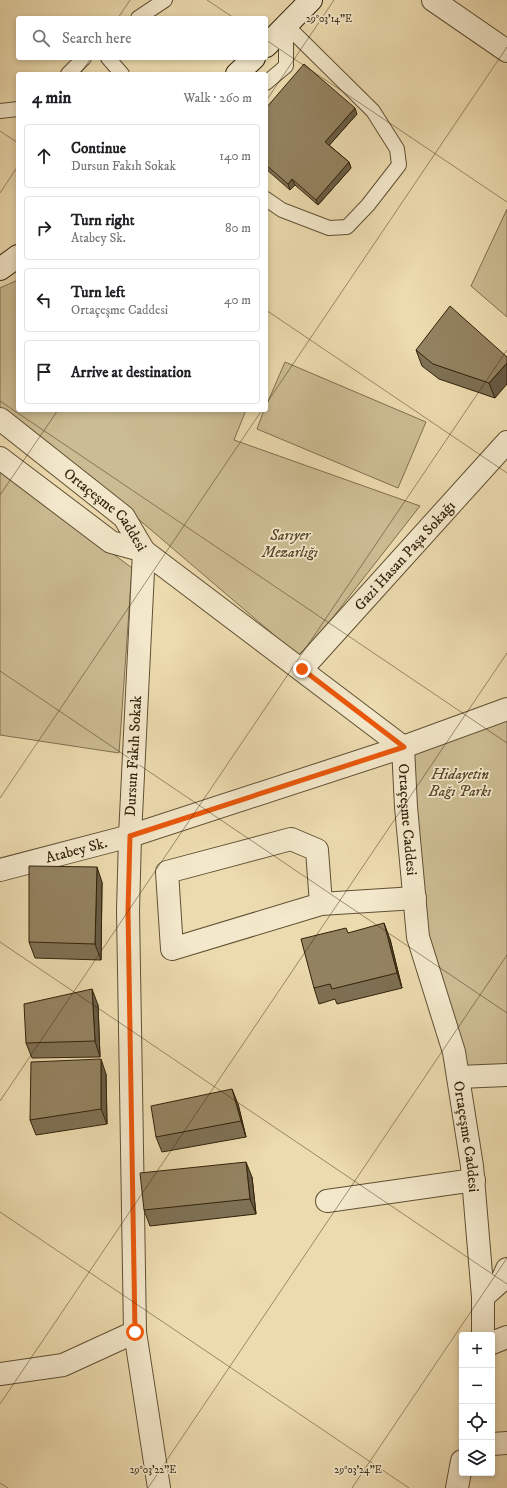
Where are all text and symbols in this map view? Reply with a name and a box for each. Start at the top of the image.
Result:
text: 29°03'14"E [306,13,352,25]
search box [16,16,268,60]
icon: search [30,27,52,49]
text: Search here [62,29,131,48]
text: 4 min [32,87,71,109]
text: Walk · 260 m [184,90,252,106]
text: Continue [71,139,126,158]
icon: ahead [33,145,55,167]
text: 140 m [219,148,251,164]
text: Dursun Fakıh Sokak [71,158,176,174]
text: Turn right [71,211,134,230]
icon: right [33,217,55,239]
text: 80 m [225,220,251,236]
text: Atabey Sk. [71,230,126,246]
text: Turn left [71,283,125,302]
icon: left [33,289,55,311]
text: 40 m [224,292,251,308]
text: Ortaçeşme Caddesi [71,302,168,318]
icon: arrive [33,361,55,383]
text: Arrive at destination [71,363,191,382]
street label: Ortaçeşme Caddesi [60,464,151,555]
street label: Gazi Hasan Paşa Sokağı [350,497,460,615]
park label: Sarıyer Mezarlığı [261,526,318,562]
route end [293,660,311,678]
street label: Dursun Fakıh Sokak [121,694,146,817]
street label: Ortaçeşme Caddesi [394,763,421,877]
park label: Hidayetin Bağı Parkı [428,765,491,801]
street label: Atabey Sk. [44,833,110,868]
street label: Ortaçeşme Caddesi [449,1080,483,1193]
route start [126,1323,144,1341]
map controls [459,1332,495,1476]
button: + [459,1332,495,1368]
button: − [459,1368,495,1404]
button: locate [459,1404,495,1440]
button: layers [459,1440,495,1476]
text: 29°03'22"E [130,1464,176,1476]
text: 29°03'24"E [334,1464,382,1476]

